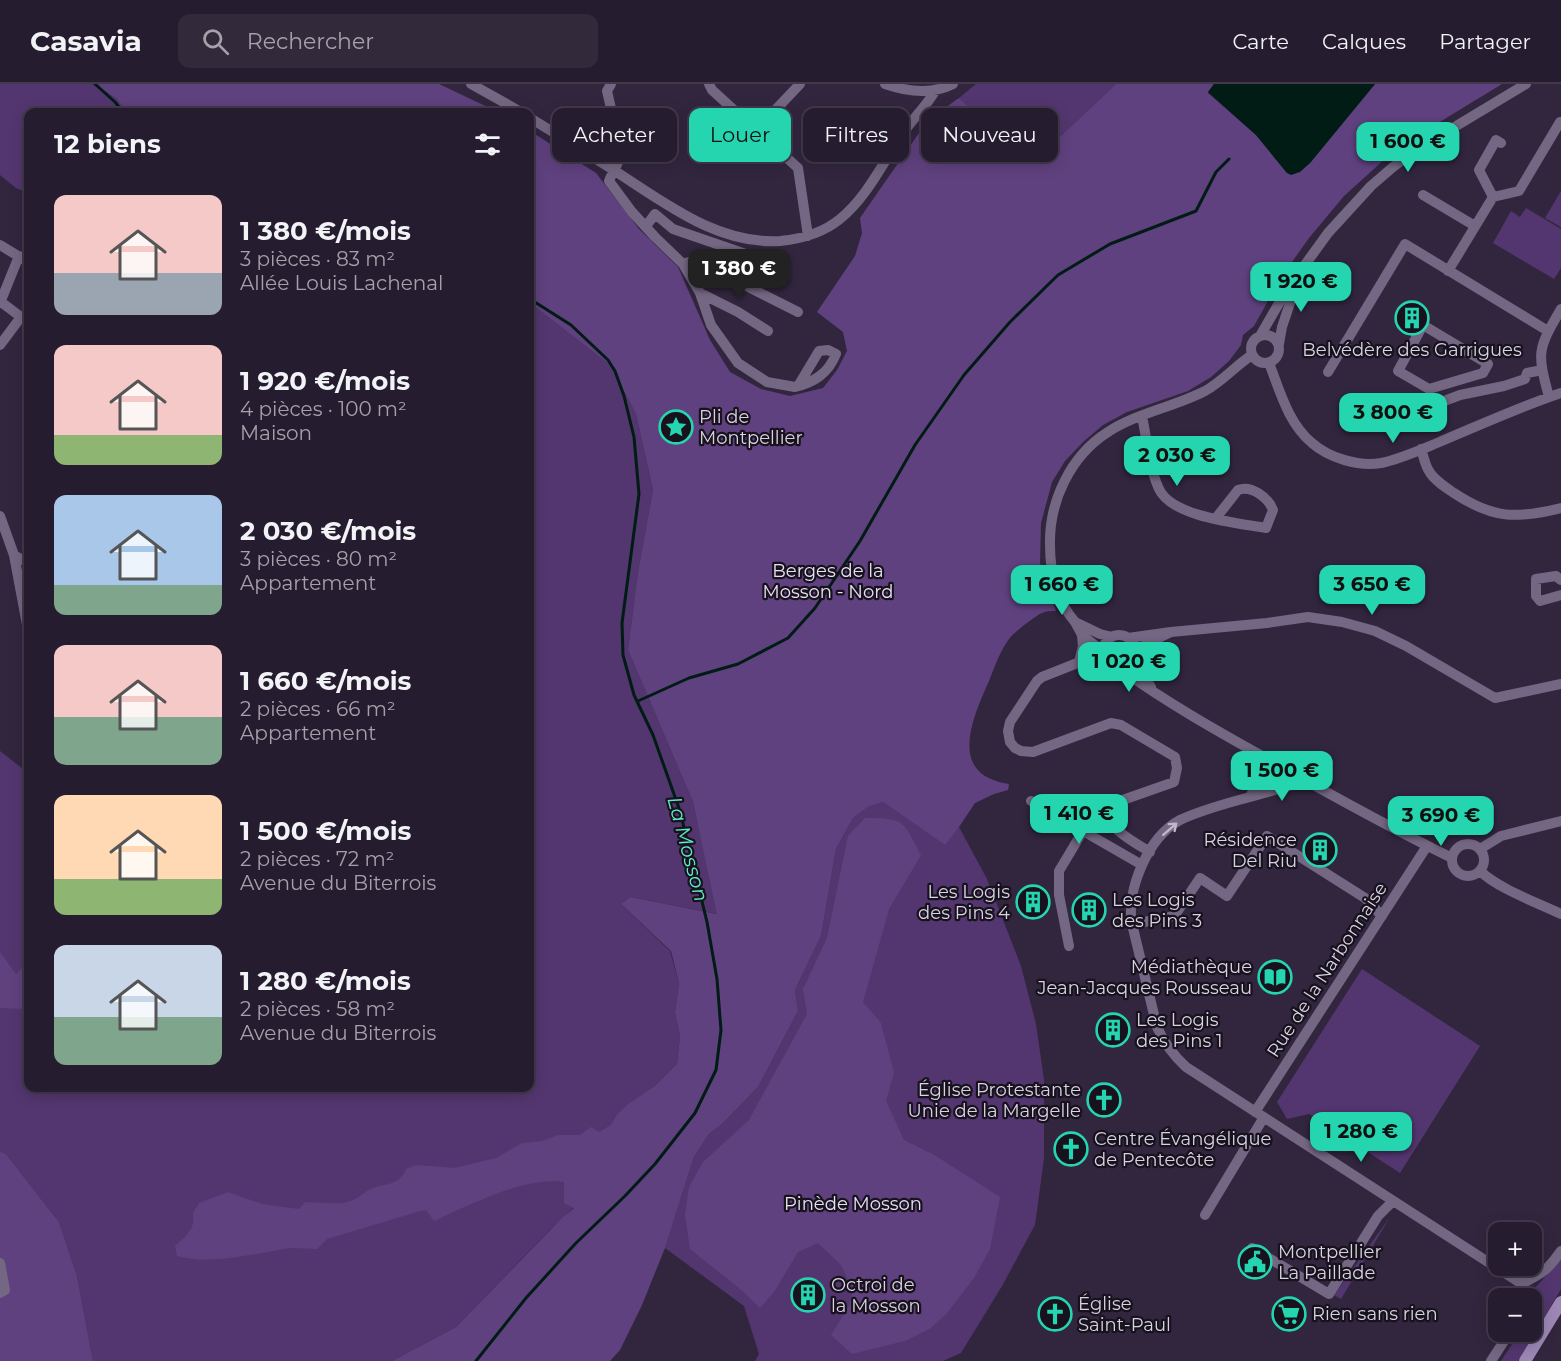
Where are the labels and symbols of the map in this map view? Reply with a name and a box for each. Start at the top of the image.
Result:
pin: 1 600 € [1353,122,1463,173]
pin: 1 380 € [684,249,794,300]
pin: 1 920 € [1246,262,1356,313]
building icon: Belvédère des Garrigues [1394,300,1430,336]
place label: Belvédère des Garrigues [1302,339,1522,361]
pin: 3 800 € [1338,393,1448,444]
place label: Pli de Montpellier [699,406,803,449]
place icon: Pli de Montpellier [658,409,694,445]
pin: 2 030 € [1122,436,1232,487]
park label: Berges de la Mosson - Nord [763,560,893,603]
pin: 1 660 € [1007,565,1117,616]
pin: 3 650 € [1317,565,1427,616]
pin: 1 020 € [1074,642,1184,693]
pin: 1 500 € [1227,751,1337,802]
water label: La Mosson [662,794,714,904]
pin: 1 410 € [1024,794,1134,845]
pin: 3 690 € [1386,796,1496,847]
one-way arrow [1162,822,1178,835]
place label: Résidence Del Riu [1203,829,1297,872]
building icon: Résidence Del Riu [1302,832,1338,868]
street label: Rue de la Narbonnaise [1262,878,1392,1062]
place label: Les Logis des Pins 4 [918,881,1010,924]
building icon: Les Logis des Pins 4 [1015,884,1051,920]
place label: Les Logis des Pins 3 [1112,889,1202,932]
building icon: Les Logis des Pins 3 [1071,892,1107,928]
place label: Médiathèque Jean-Jacques Rousseau [1037,956,1252,999]
library icon: Médiathèque Jean-Jacques Rousseau [1257,959,1293,995]
place label: Les Logis des Pins 1 [1136,1009,1223,1052]
building icon: Les Logis des Pins 1 [1095,1012,1131,1048]
place label: Église Protestante Unie de la Margelle [908,1079,1081,1122]
church icon: Église Protestante Unie de la Margelle [1086,1082,1122,1118]
pin: 1 280 € [1306,1112,1416,1163]
place label: Centre Évangélique de Pentecôte [1094,1128,1271,1171]
church icon: Centre Évangélique de Pentecôte [1053,1131,1089,1167]
park label: Pinède Mosson [784,1193,922,1215]
place label: Montpellier La Paillade [1278,1241,1382,1284]
public building icon: Montpellier La Paillade [1237,1244,1273,1280]
place label: Octroi de la Mosson [831,1274,921,1317]
building icon: Octroi de la Mosson [790,1277,826,1313]
place label: Église Saint-Paul [1078,1293,1171,1336]
church icon: Église Saint-Paul [1037,1296,1073,1332]
supermarket icon: Rien sans rien [1271,1296,1307,1332]
place label: Rien sans rien [1312,1303,1438,1325]

